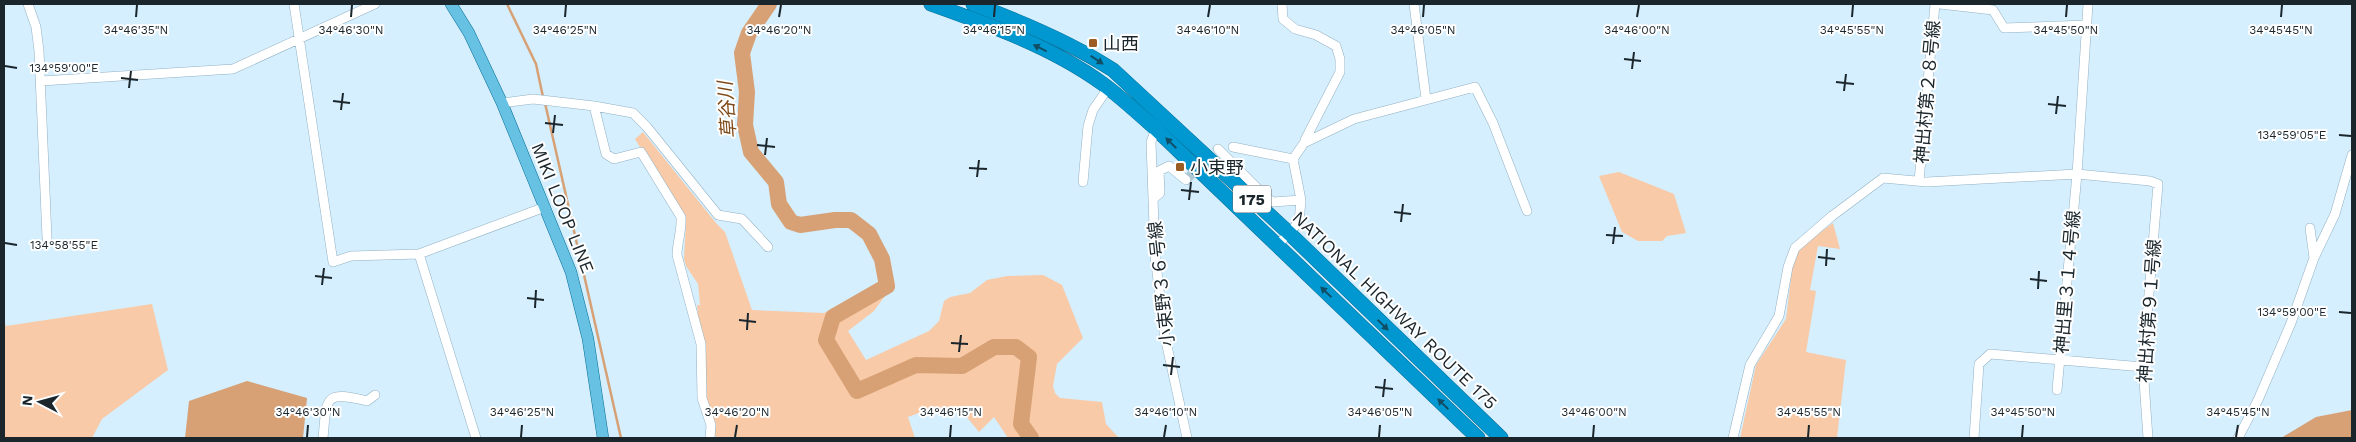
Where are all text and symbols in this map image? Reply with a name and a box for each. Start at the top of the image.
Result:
street label: 神出村第２８号線 [1910,19,1944,165]
text: 34°46'35"N [104,23,168,37]
text: 34°46'30"N [318,23,384,37]
text: 34°46'25"N [533,23,597,37]
text: 34°46'20"N [746,23,812,37]
text: 34°46'15"N [963,23,1025,37]
text: 34°46'10"N [1177,23,1239,37]
text: 34°46'05"N [1390,23,1456,37]
text: 34°46'00"N [1604,23,1670,37]
text: 34°45'55"N [1820,23,1884,37]
text: 34°45'50"N [2034,23,2098,37]
text: 34°45'45"N [2249,23,2313,37]
place label: 山西 [1103,33,1139,54]
marker: 山西 [1087,37,1099,49]
one-way arrow [1033,44,1047,52]
one-way arrow [1091,55,1104,64]
text: 134°59'00"E [29,61,99,75]
water label: 草谷川 [713,79,740,139]
text: 134°59'05"E [2258,128,2327,142]
one-way arrow [1165,137,1177,149]
street label: MIKI LOOP LINE [527,140,599,276]
place label: 小束野 [1190,157,1244,178]
marker: 小束野 [1174,161,1186,173]
road number: 175 [1233,185,1271,212]
street label: NATIONAL HIGHWAY ROUTE 175 [1288,207,1502,413]
street label: 神出里３１４号線 [2050,209,2084,355]
street label: 小束野３６号線 [1144,220,1178,348]
text: 134°58'55"E [30,238,98,252]
street label: 神出村第９１号線 [2134,238,2164,384]
one-way arrow [1320,286,1332,298]
text: 134°59'00"E [2257,305,2327,319]
one-way arrow [1376,319,1388,331]
north arrow [15,377,65,427]
text: N [19,395,36,407]
one-way arrow [1437,398,1449,410]
text: 34°46'30"N [275,405,341,419]
text: 34°46'25"N [490,405,554,419]
text: 34°46'20"N [704,405,770,419]
text: 34°46'15"N [920,405,982,419]
text: 34°46'10"N [1135,405,1197,419]
text: 34°46'05"N [1347,405,1413,419]
text: 34°46'00"N [1561,405,1627,419]
text: 34°45'55"N [1777,405,1841,419]
text: 34°45'50"N [1991,405,2055,419]
text: 34°45'45"N [2206,405,2270,419]

